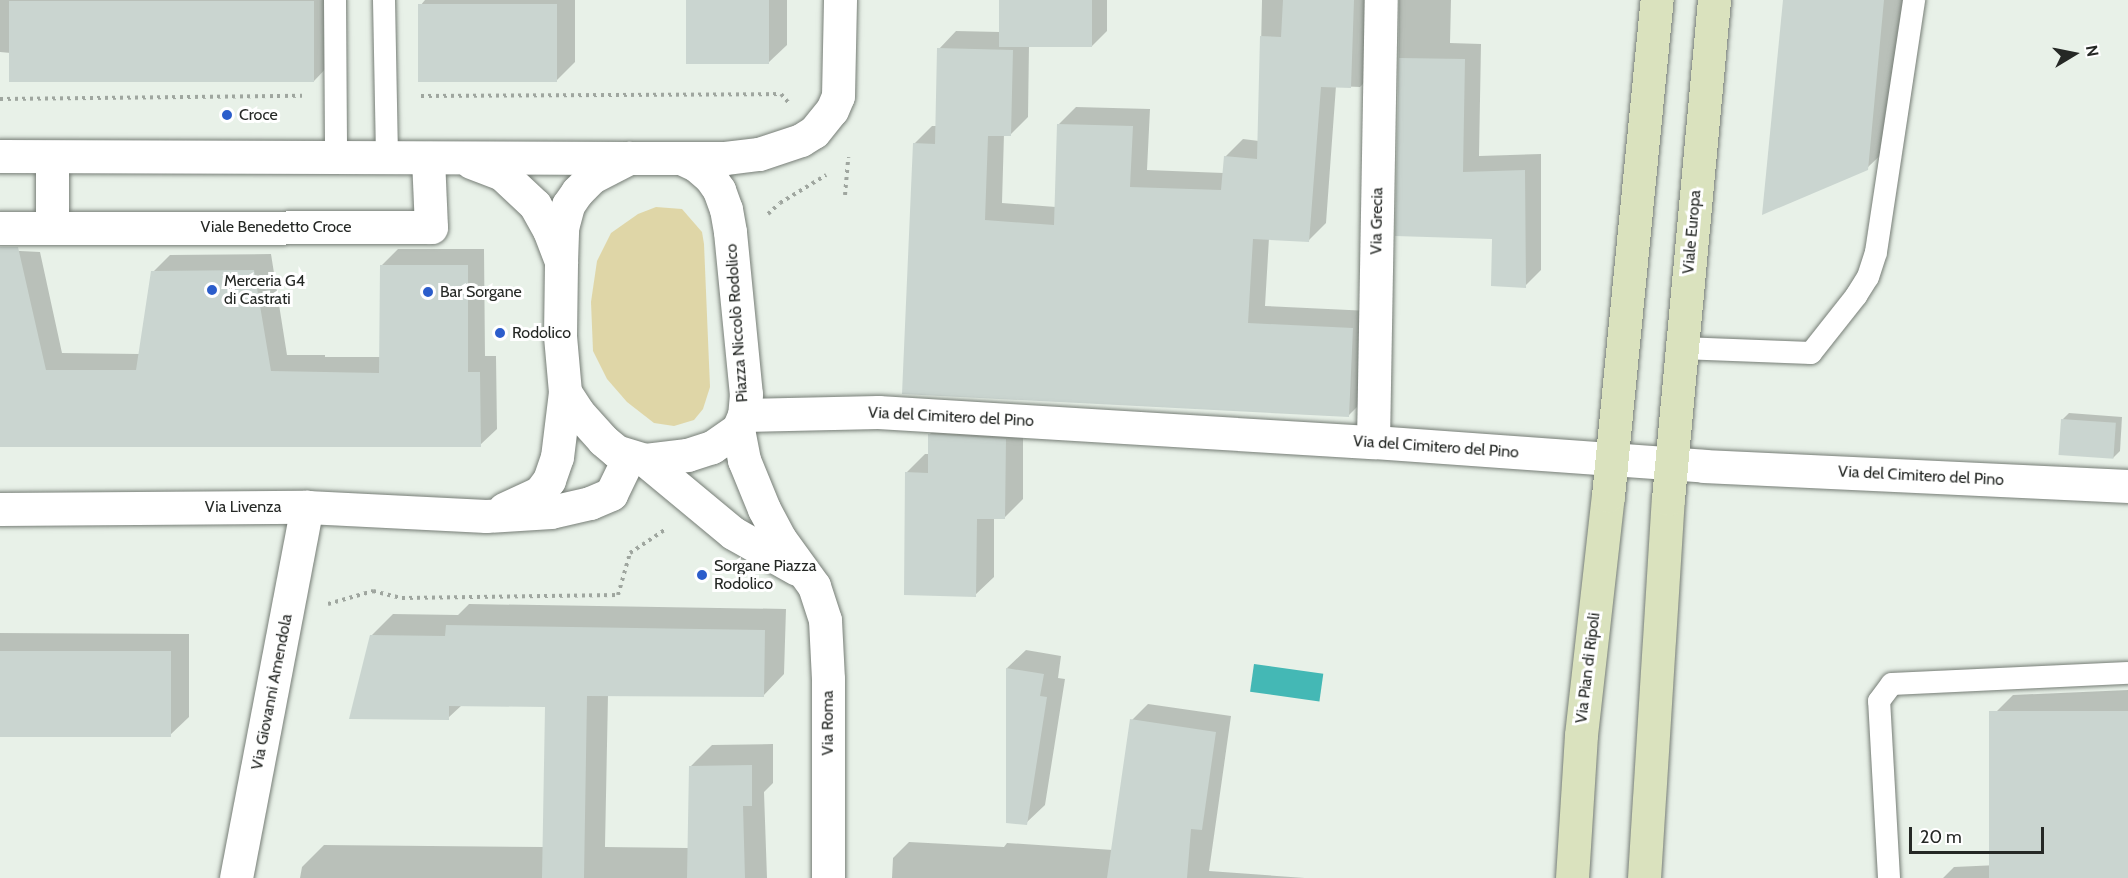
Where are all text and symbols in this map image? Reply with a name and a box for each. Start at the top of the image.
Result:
north arrow [2044,24,2104,84]
text: N [2082,44,2103,58]
place label: Croce [239,105,278,125]
marker: Croce [220,108,234,122]
street label: Via Grecia [1367,187,1387,255]
street label: Viale Europa [1679,189,1705,275]
street label: Viale Benedetto Croce [201,217,351,237]
street label: Piazza Niccolò Rodolico [722,243,752,403]
place label: Merceria G4 di Castrati [224,271,305,309]
place label: Bar Sorgane [440,282,522,302]
marker: Merceria G4 di Castrati [205,283,219,297]
marker: Bar Sorgane [421,285,435,299]
place label: Rodolico [512,323,571,343]
marker: Rodolico [493,326,507,340]
street label: Via del Cimitero del Pino [868,403,1034,431]
street label: Via del Cimitero del Pino [1352,432,1520,462]
street label: Via del Cimitero del Pino [1838,462,2004,490]
street label: Via Livenza [205,497,281,517]
place label: Sorgane Piazza Rodolico [714,556,816,594]
marker: Sorgane Piazza Rodolico [695,568,709,582]
street label: Via Giovanni Amendola [247,612,297,772]
street label: Via Pian di Ripoli [1572,612,1604,724]
street label: Via Roma [818,691,838,755]
scale bar [1912,815,2047,853]
text: 20 m [1920,826,1962,848]

